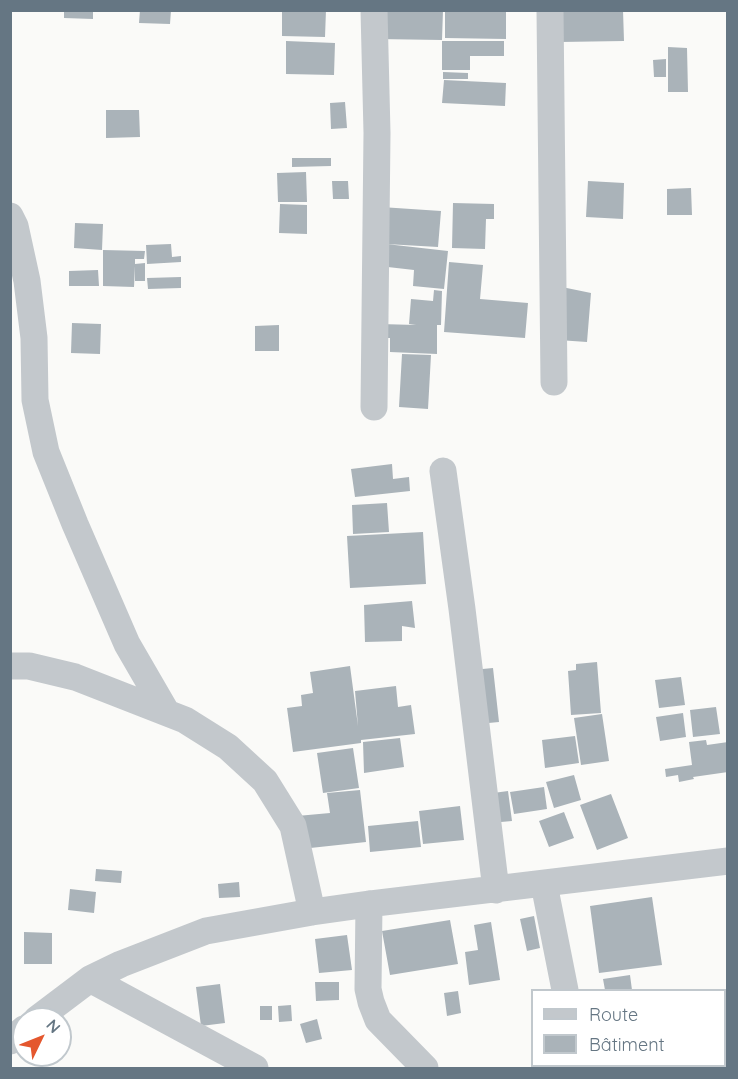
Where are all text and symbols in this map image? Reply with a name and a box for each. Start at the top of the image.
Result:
legend [531,989,726,1067]
text: Route [589,1003,638,1026]
north arrow [12,1007,72,1067]
text: N [42,1015,65,1037]
text: Bâtiment [589,1033,665,1056]

